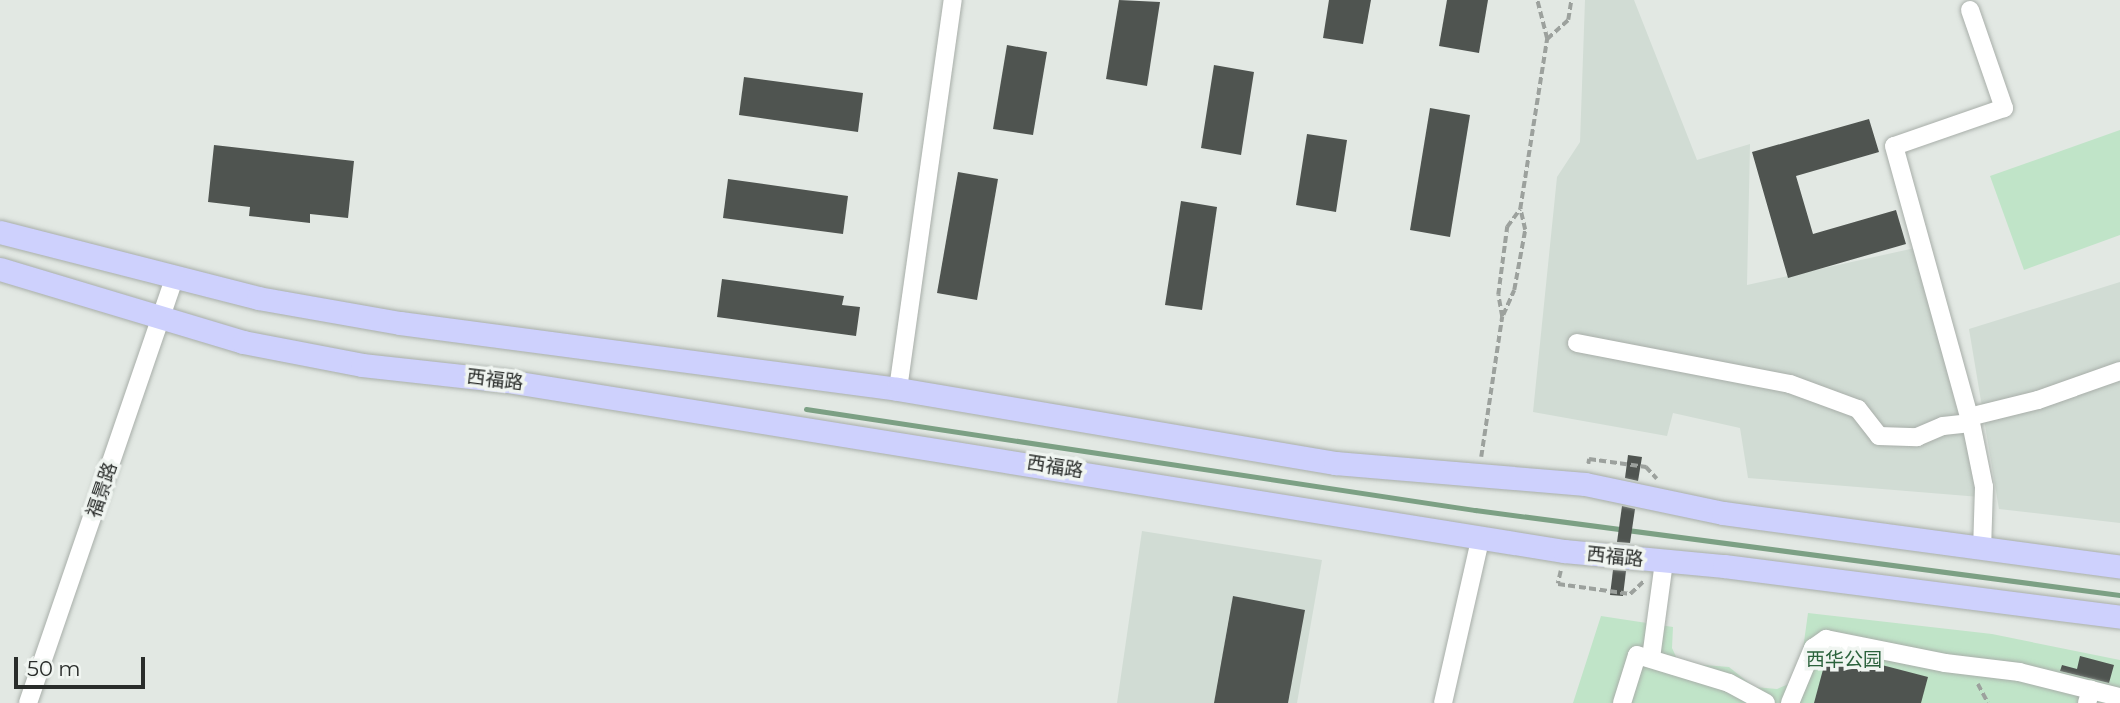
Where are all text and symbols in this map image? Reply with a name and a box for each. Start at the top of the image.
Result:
street label: 西福路 [465,365,525,395]
street label: 西福路 [1025,451,1085,483]
street label: 福景路 [82,459,122,521]
street label: 西福路 [1585,543,1645,571]
scale bar [18,644,149,688]
park label: 西华公园 [1806,649,1882,671]
text: 50 m [27,656,81,681]

